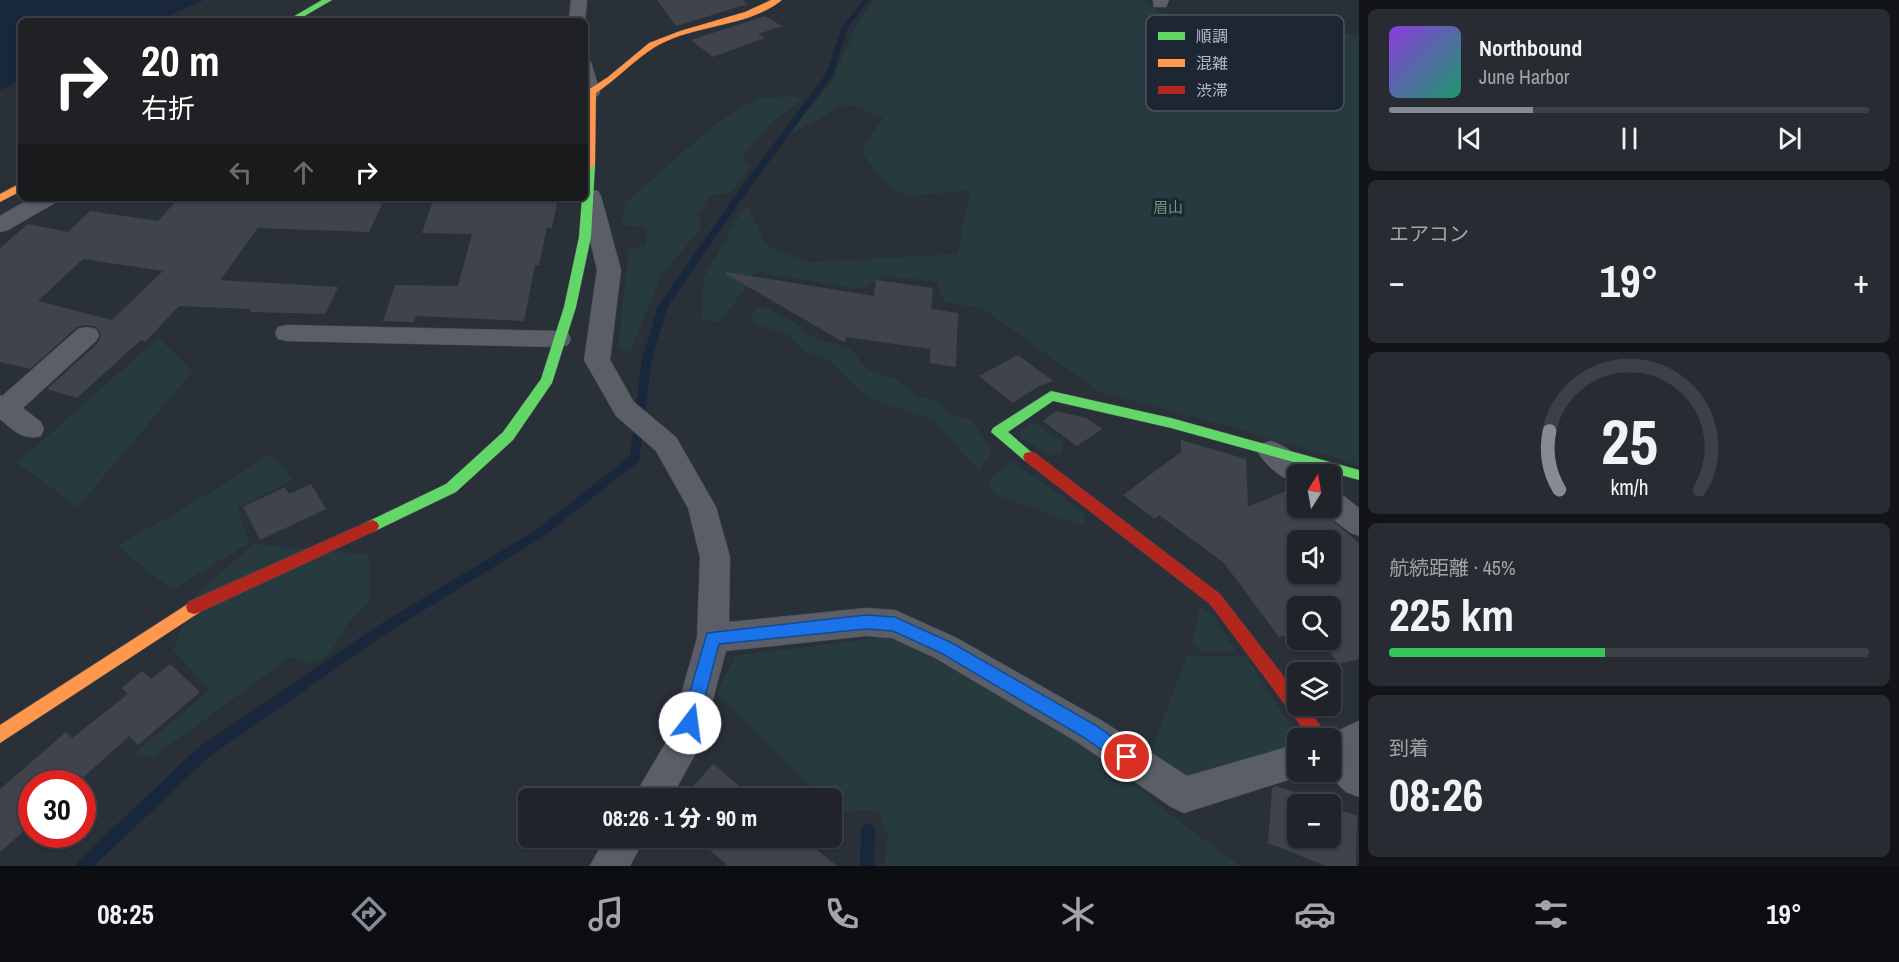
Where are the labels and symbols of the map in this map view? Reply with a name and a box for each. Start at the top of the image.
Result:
legend [1146,15,1344,111]
text: 順調 [1196,25,1228,47]
text: 混雑 [1196,52,1228,74]
text: 渋滞 [1196,79,1228,101]
park label: 眉山 [1153,197,1183,218]
north arrow [1287,464,1341,518]
position arrow [658,691,722,755]
pin [1101,731,1152,782]
speed limit sign: 30 [18,770,96,848]

